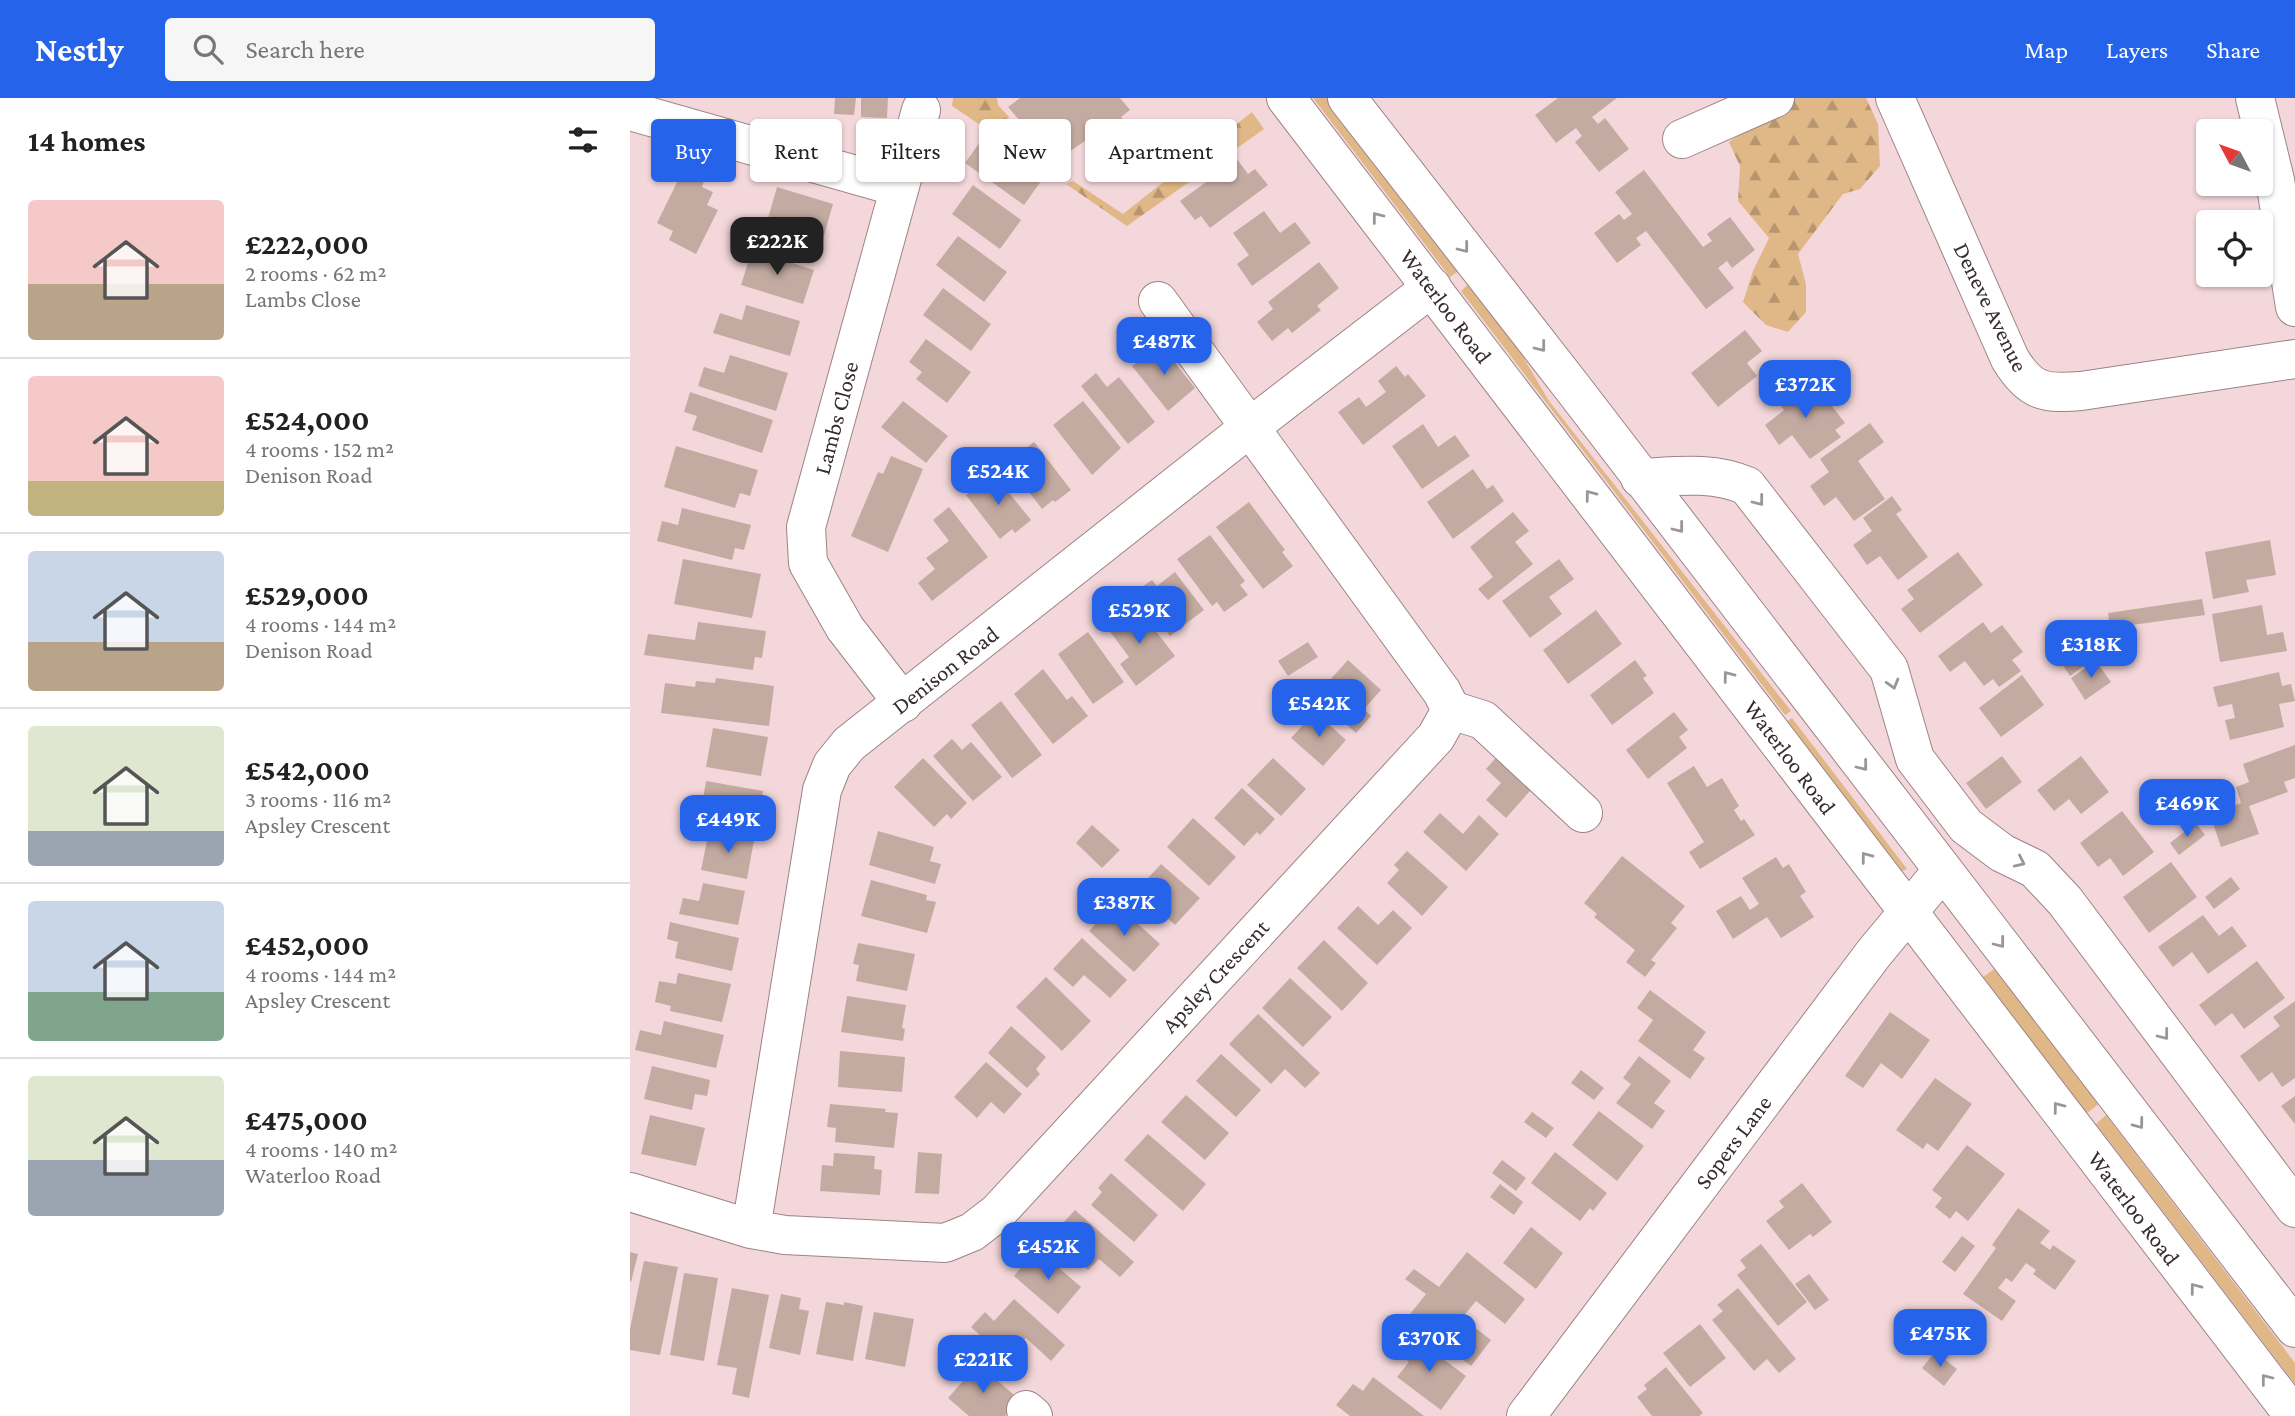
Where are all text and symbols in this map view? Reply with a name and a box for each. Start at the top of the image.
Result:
search box [165,18,655,81]
icon: search [189,30,227,68]
text: Nestly [35,31,123,68]
text: Search here [245,35,365,64]
text: Map [2024,36,2068,63]
text: Layers [2106,36,2168,63]
text: Share [2206,36,2260,63]
chip: Buy [651,119,736,182]
chip: Rent [750,119,842,182]
chip: Filters [856,119,965,182]
chip: New [979,119,1071,182]
chip: Apartment [1085,119,1237,182]
north arrow [2196,119,2273,196]
map controls [2196,119,2273,287]
icon: filters [564,121,602,159]
text: 14 homes [28,124,146,157]
button: locate [2196,210,2273,287]
one-way arrow [1373,212,1386,225]
pin: £222K [728,218,826,277]
text: £222,000 [245,227,369,260]
text: £222K [746,227,808,253]
icon: home [84,228,168,312]
street label: Deneve Avenue [1949,238,2033,376]
one-way arrow [1456,241,1469,253]
street label: Waterloo Road [1395,244,1497,368]
text: 2 rooms · 62 m² [245,260,386,286]
text: Lambs Close [245,286,361,312]
pin: £487K [1115,317,1213,377]
text: £487K [1133,327,1195,353]
one-way arrow [1532,339,1545,351]
street label: Lambs Close [808,359,864,477]
pin: £372K [1756,360,1854,420]
text: £372K [1775,370,1835,396]
text: £524,000 [245,403,369,436]
icon: home [84,404,168,488]
text: 4 rooms · 152 m² [245,436,394,462]
pin: £524K [949,448,1047,507]
text: £524K [967,457,1029,483]
text: Denison Road [245,462,373,488]
one-way arrow [1586,490,1599,503]
one-way arrow [1751,493,1764,506]
one-way arrow [1671,520,1684,532]
text: £529,000 [245,578,369,611]
icon: home [84,579,168,663]
pin: £529K [1090,587,1188,646]
text: £529K [1108,596,1170,622]
text: 4 rooms · 144 m² [245,611,396,637]
street label: Denison Road [887,620,1003,720]
pin: £318K [2042,620,2140,680]
text: £318K [2061,630,2121,656]
text: Denison Road [245,637,373,663]
one-way arrow [1724,671,1737,684]
one-way arrow [1885,678,1899,690]
pin: £542K [1270,680,1368,739]
text: £542K [1288,689,1350,715]
street label: Waterloo Road [1739,695,1841,819]
text: £542,000 [245,753,370,786]
icon: home [84,754,168,838]
one-way arrow [1854,758,1867,771]
pin: £469K [2138,780,2236,839]
text: 3 rooms · 116 m² [245,786,391,812]
text: £469K [2155,789,2219,815]
pin: £449K [679,796,777,855]
text: £449K [696,805,760,831]
text: Apsley Crescent [245,812,390,838]
one-way arrow [1862,852,1875,864]
one-way arrow [2013,853,2025,867]
pin: £387K [1075,878,1173,938]
text: £387K [1093,888,1155,914]
street label: Apsley Crescent [1156,914,1274,1038]
text: £452,000 [245,928,369,961]
icon: home [84,929,168,1013]
one-way arrow [1992,935,2005,948]
text: 4 rooms · 144 m² [245,961,396,987]
text: Apsley Crescent [245,987,390,1013]
one-way arrow [2155,1028,2168,1040]
street label: Sopers Lane [1689,1090,1777,1194]
one-way arrow [2053,1102,2066,1115]
text: £475,000 [245,1103,368,1136]
icon: home [84,1104,168,1188]
one-way arrow [2130,1116,2143,1128]
text: 4 rooms · 140 m² [245,1136,397,1162]
street label: Waterloo Road [2083,1146,2185,1270]
text: Waterloo Road [245,1162,381,1188]
pin: £452K [999,1222,1097,1282]
text: £452K [1017,1232,1079,1258]
one-way arrow [2191,1283,2204,1296]
pin: £475K [1891,1310,1989,1369]
pin: £370K [1380,1314,1478,1374]
text: £475K [1910,1319,1970,1345]
text: £370K [1398,1324,1460,1350]
pin: £221K [934,1336,1032,1395]
text: £221K [954,1345,1012,1371]
one-way arrow [2261,1374,2274,1387]

